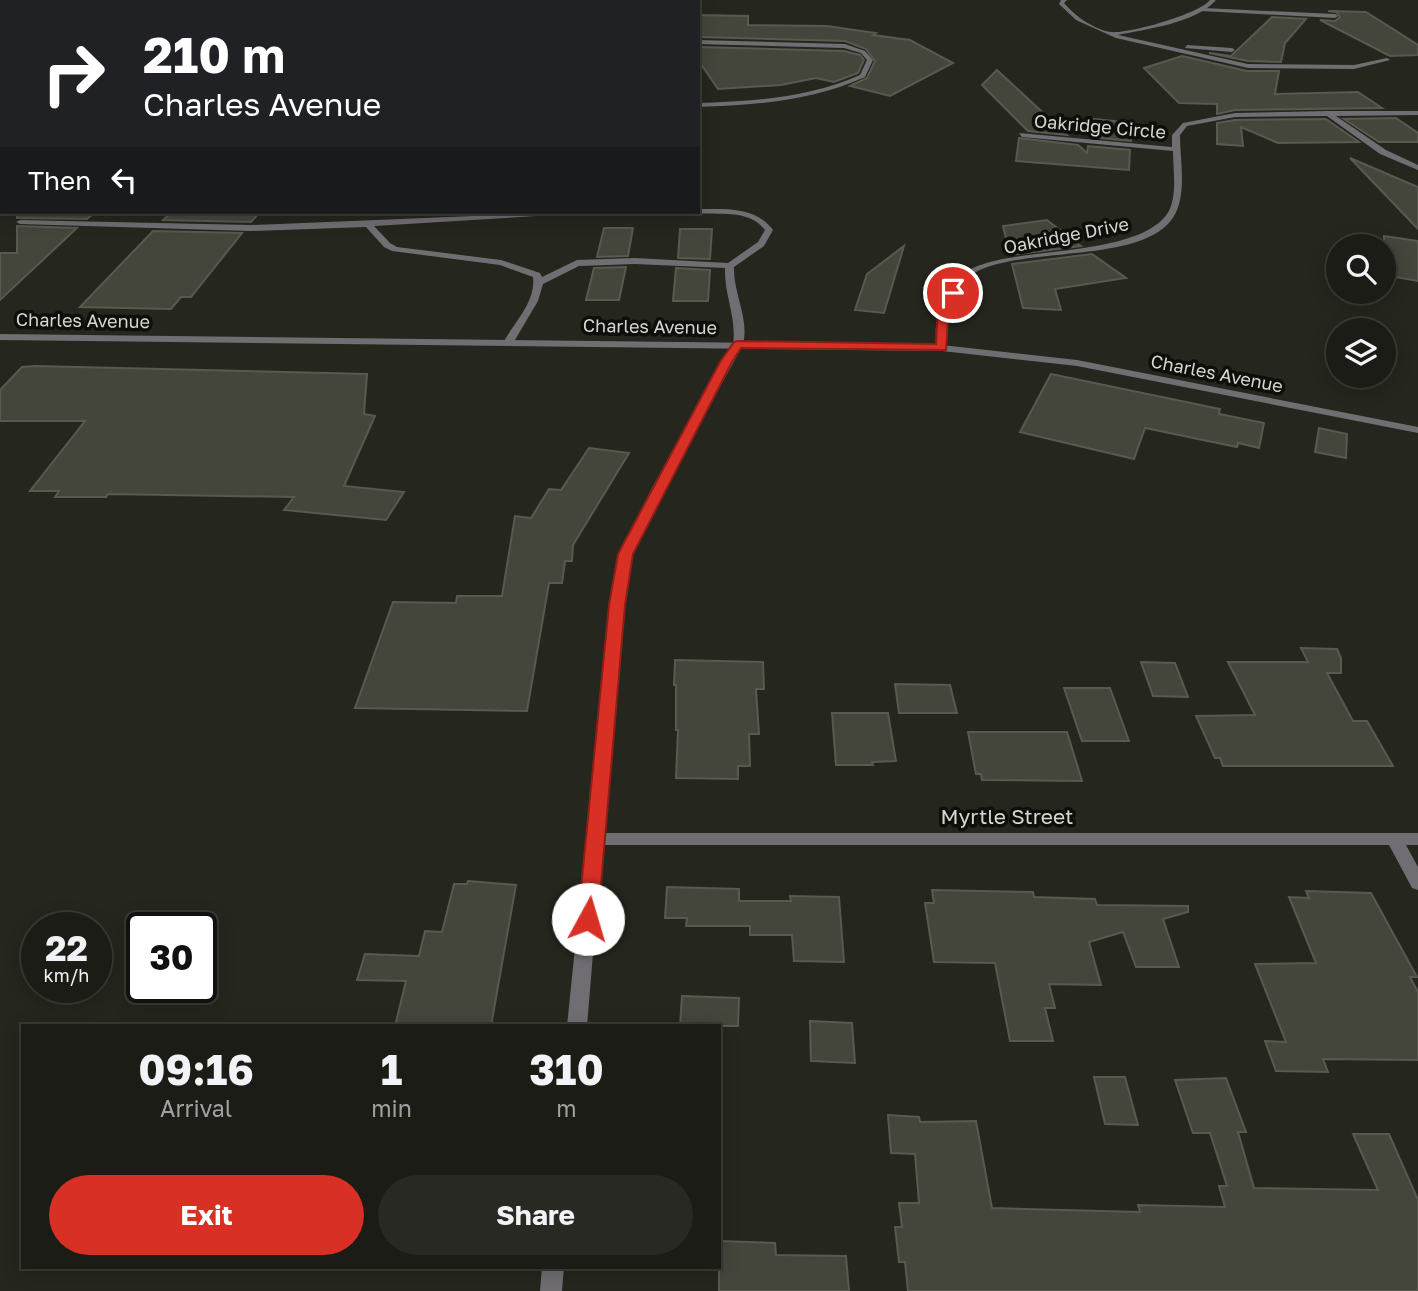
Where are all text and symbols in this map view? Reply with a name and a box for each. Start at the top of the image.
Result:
text: 210 m [143,25,285,84]
icon: right [28,28,119,119]
text: Charles Avenue [143,85,381,123]
street label: Oakridge Circle [1033,109,1167,143]
icon: left [105,161,143,199]
text: Then [28,165,91,196]
street label: Oakridge Drive [1001,212,1131,258]
map controls [1326,234,1396,388]
button: search [1326,234,1396,304]
pin [923,263,983,323]
icon: arrive [934,274,972,312]
street label: Charles Avenue [16,308,150,332]
street label: Charles Avenue [583,314,717,338]
button: layers [1326,318,1396,388]
street label: Charles Avenue [1149,349,1285,397]
street label: Myrtle Street [941,803,1073,829]
position arrow [551,882,625,956]
speed limit sign: 30 [126,912,217,1003]
text: 22 [45,927,88,969]
text: km/h [44,964,89,986]
text: 09:16 [138,1044,254,1094]
text: 1 [381,1044,402,1094]
text: 310 [529,1044,604,1094]
text: Arrival [160,1094,232,1122]
text: min [371,1094,412,1122]
text: m [556,1094,577,1122]
button: Exit [49,1175,364,1255]
button: Share [378,1175,693,1255]

